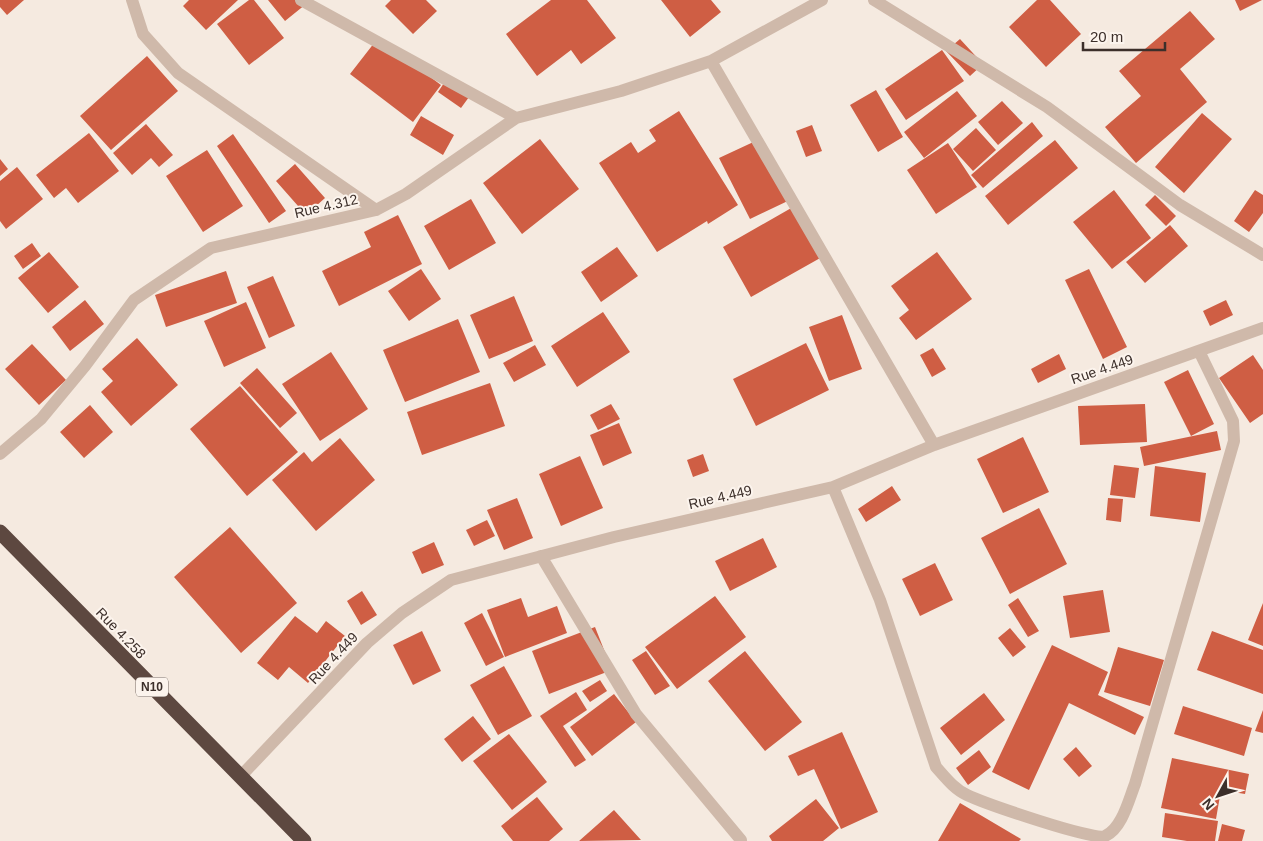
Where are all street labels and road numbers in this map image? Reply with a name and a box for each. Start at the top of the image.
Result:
street label: Rue 4.312 [293,191,359,221]
street label: Rue 4.449 [1069,351,1135,387]
street label: Rue 4.449 [687,482,753,512]
street label: Rue 4.258 [93,604,149,662]
street label: Rue 4.449 [305,629,361,687]
road number: N10 [136,678,168,696]

